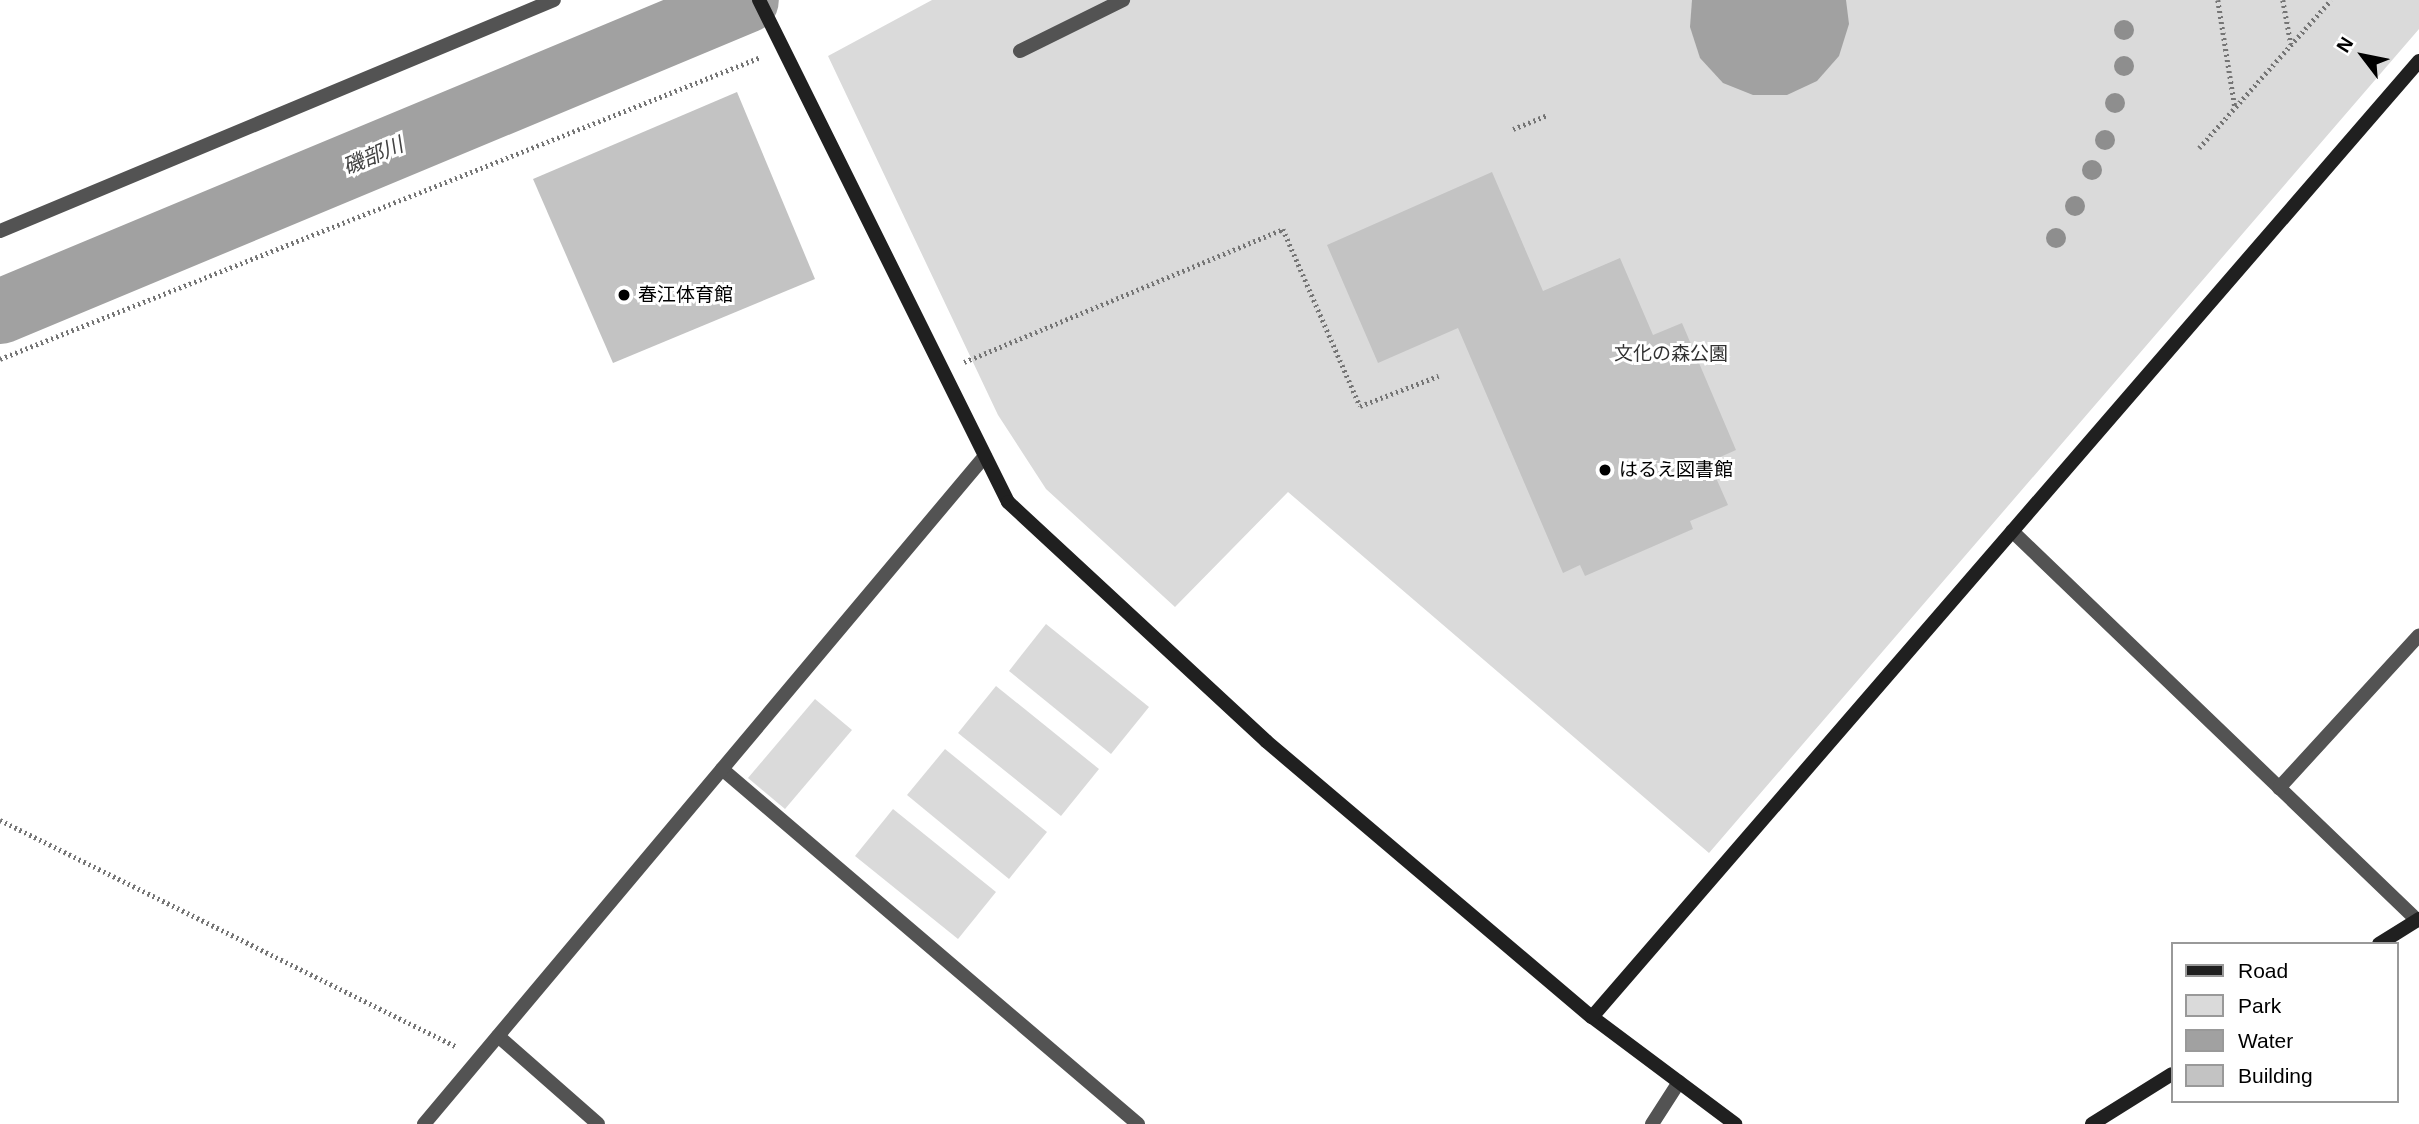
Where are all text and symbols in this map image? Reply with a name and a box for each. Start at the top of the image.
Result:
north arrow [2328,21,2398,91]
text: N [2332,33,2357,56]
water label: 磯部川 [339,132,407,180]
place label: 春江体育館 [638,284,733,306]
marker: 春江体育館 [616,287,632,303]
park label: 文化の森公園 [1614,343,1728,365]
place label: はるえ図書館 [1619,459,1733,481]
marker: はるえ図書館 [1597,462,1613,478]
legend [2170,942,2398,1103]
text: Road [2238,959,2288,982]
text: Park [2238,994,2281,1017]
text: Water [2238,1029,2293,1052]
text: Building [2238,1064,2313,1087]

